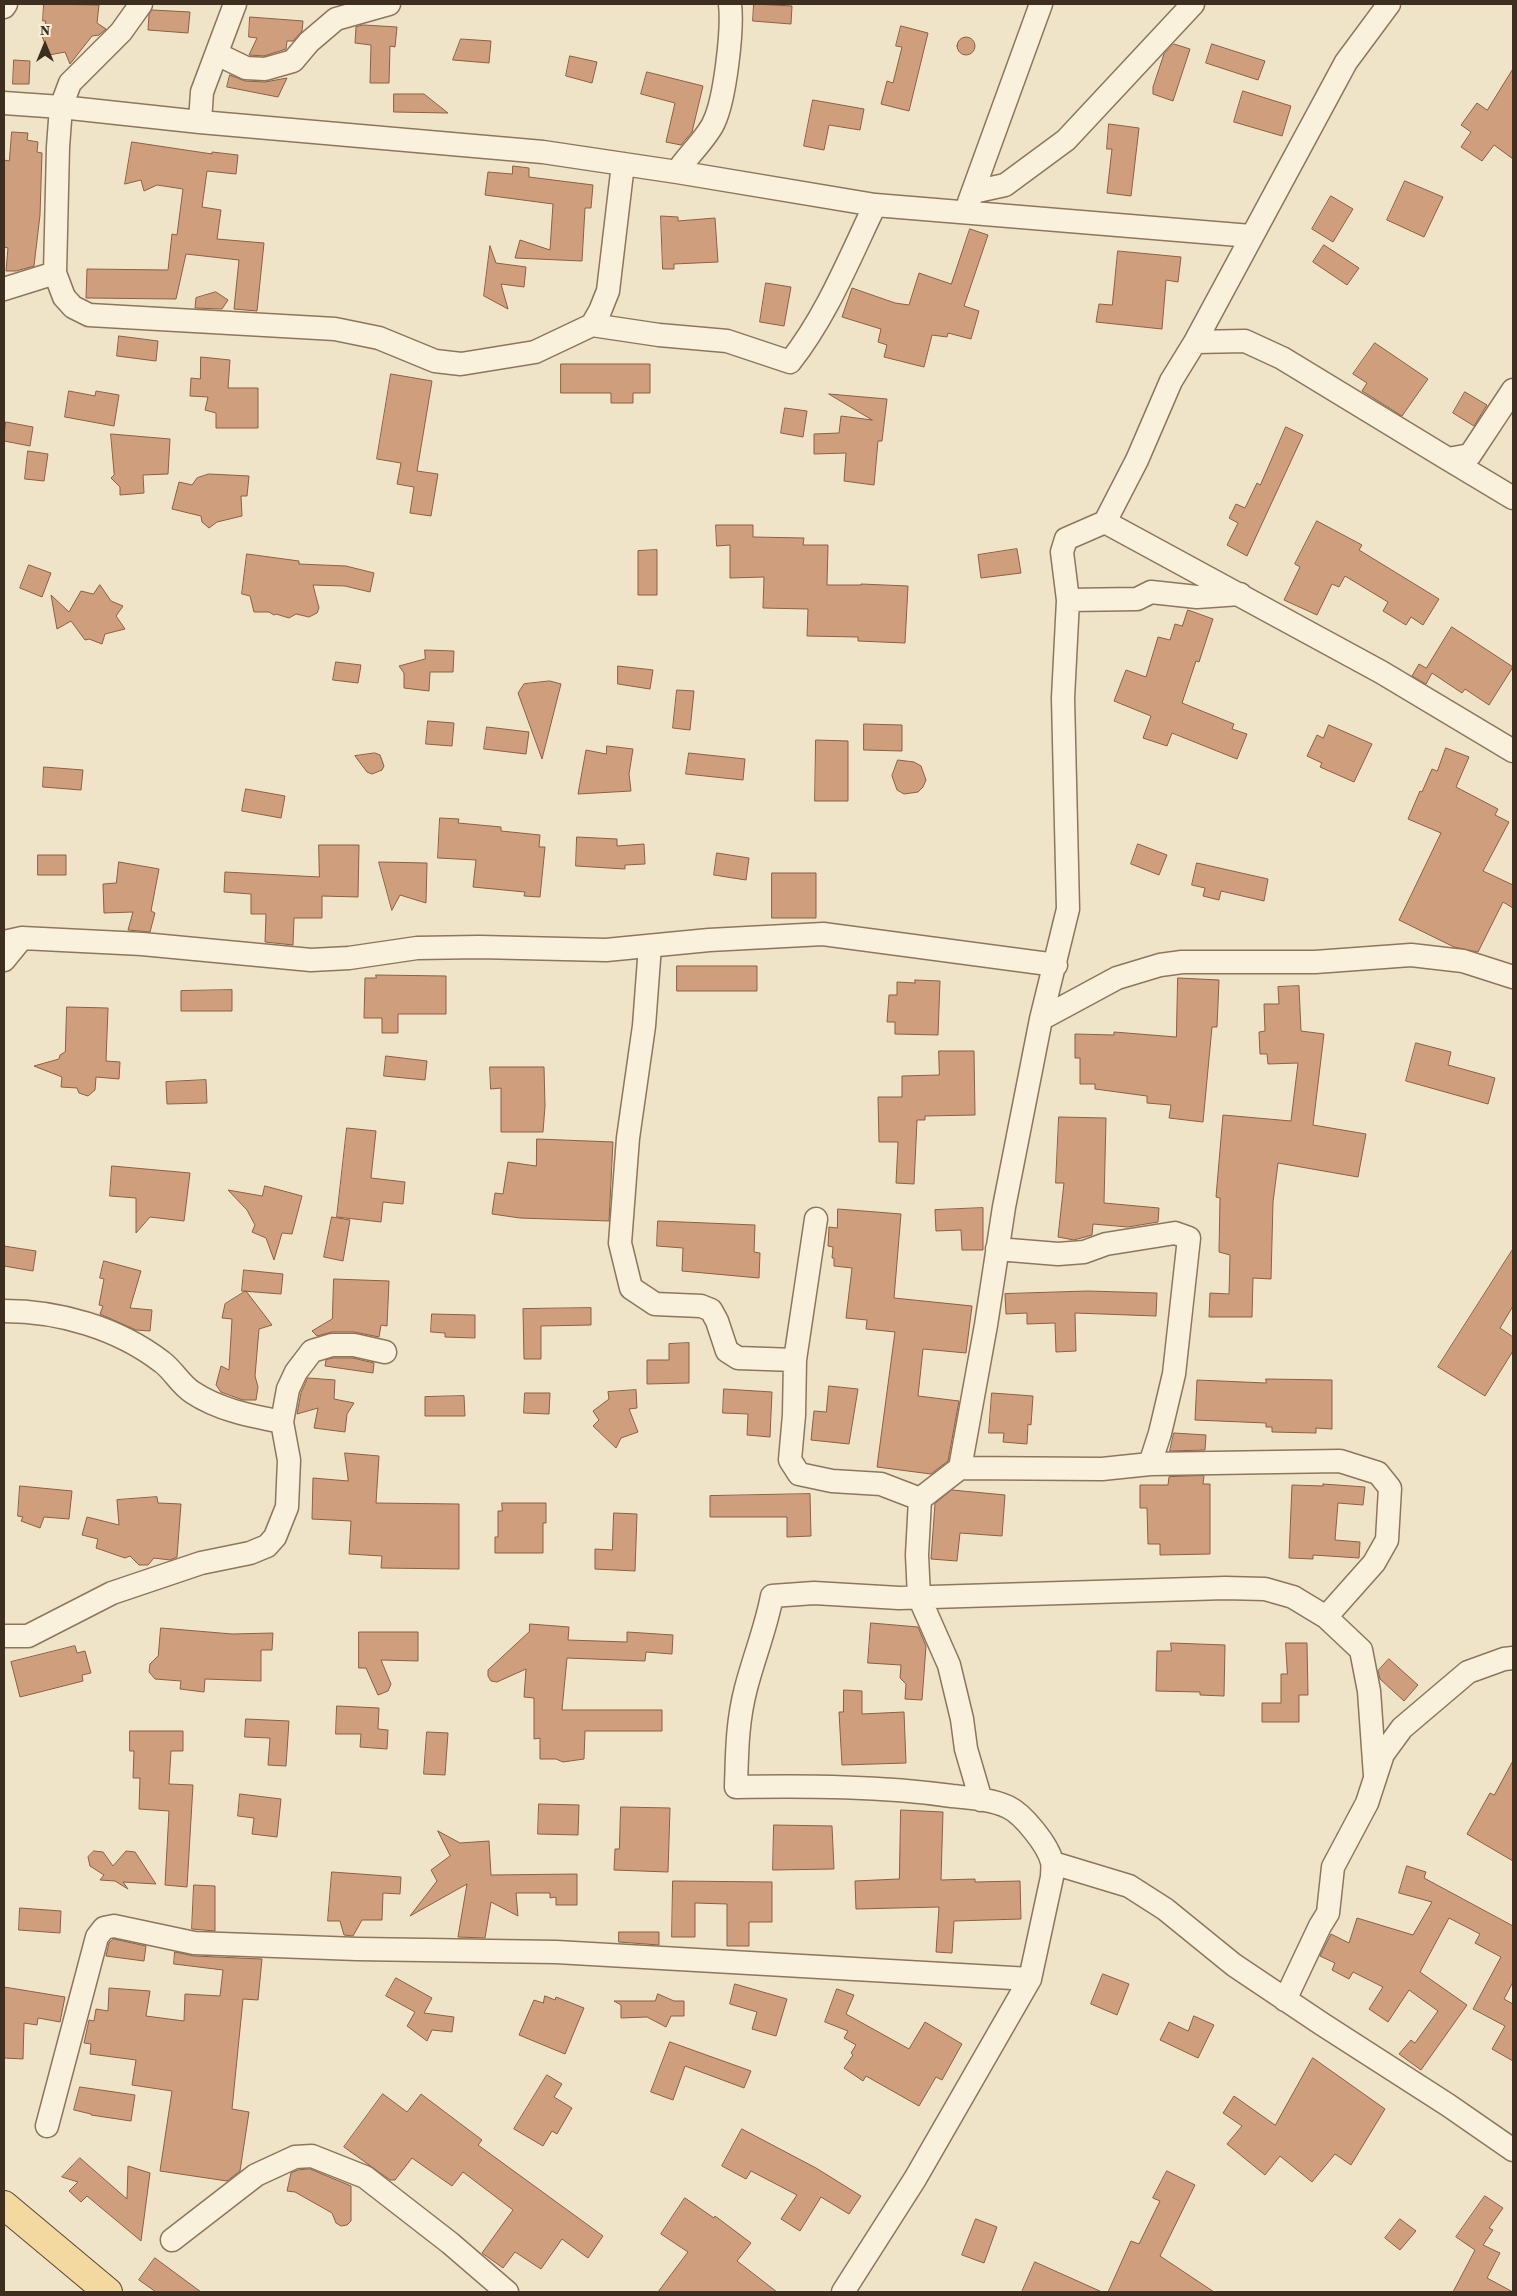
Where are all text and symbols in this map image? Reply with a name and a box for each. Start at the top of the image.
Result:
north arrow [20,20,70,70]
text: N [40,20,50,40]

